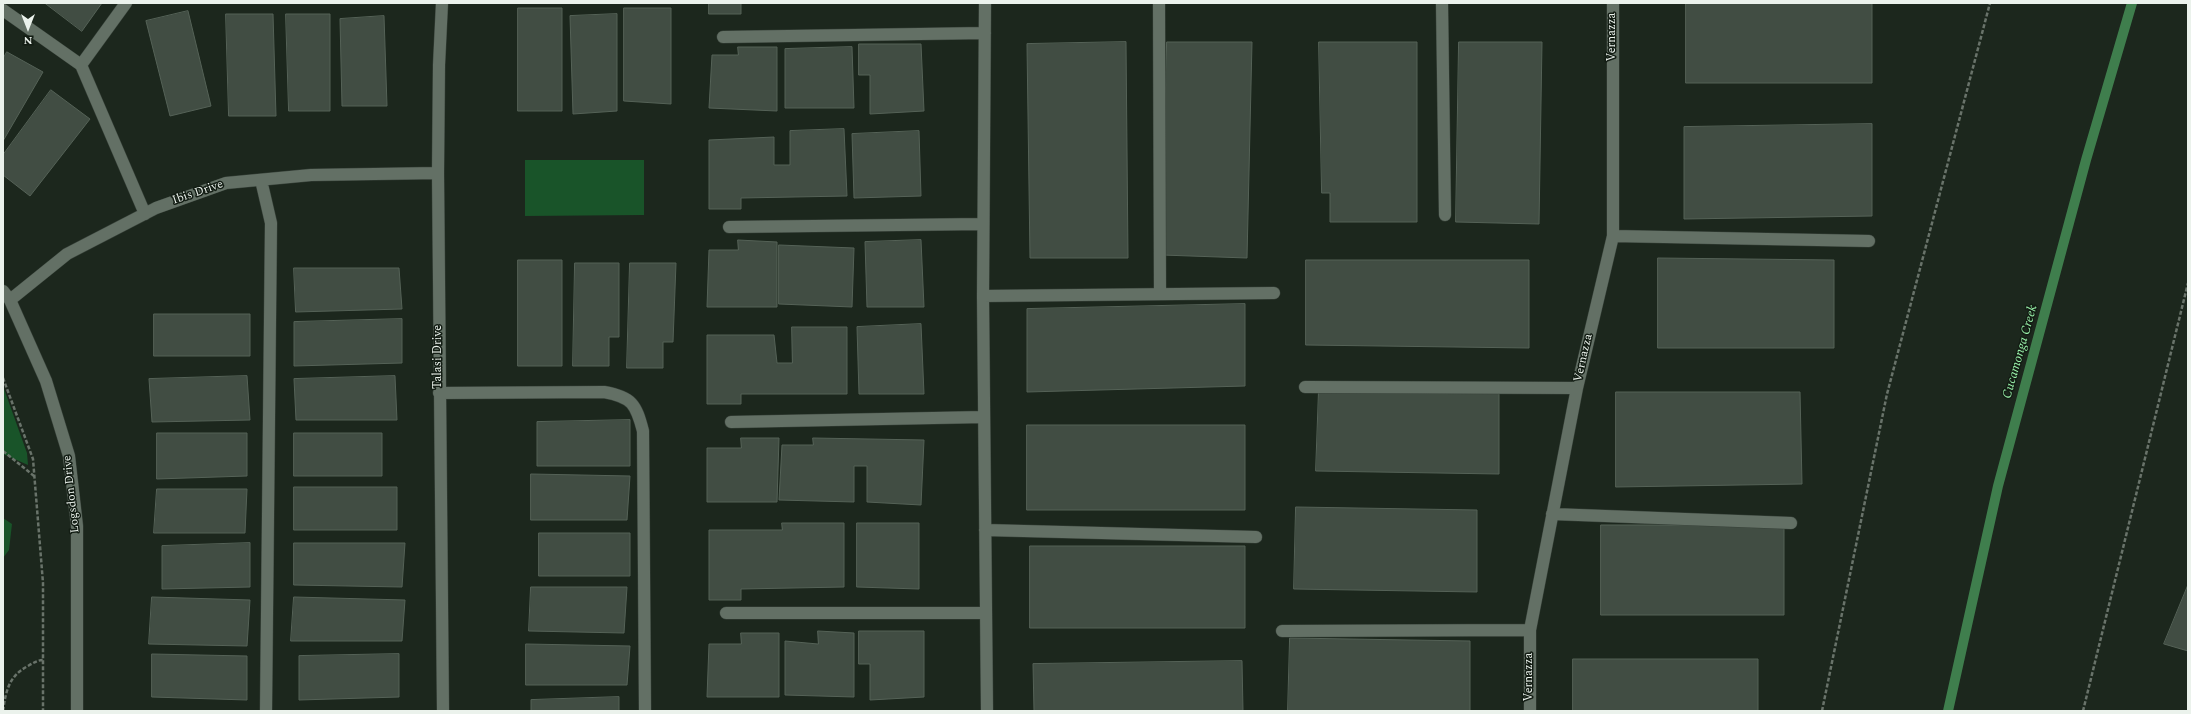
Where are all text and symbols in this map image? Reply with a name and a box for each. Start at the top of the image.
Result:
north arrow [8,8,48,48]
street label: Vernazza [1606,13,1620,61]
text: N [24,32,33,49]
street label: Ibis Drive [171,178,225,208]
water label: Cucamonga Creek [2000,303,2042,401]
street label: Talasi Drive [432,325,446,389]
street label: Vernazza [1571,333,1597,383]
street label: Logsdon Drive [61,454,83,534]
street label: Vernazza [1523,653,1537,701]

